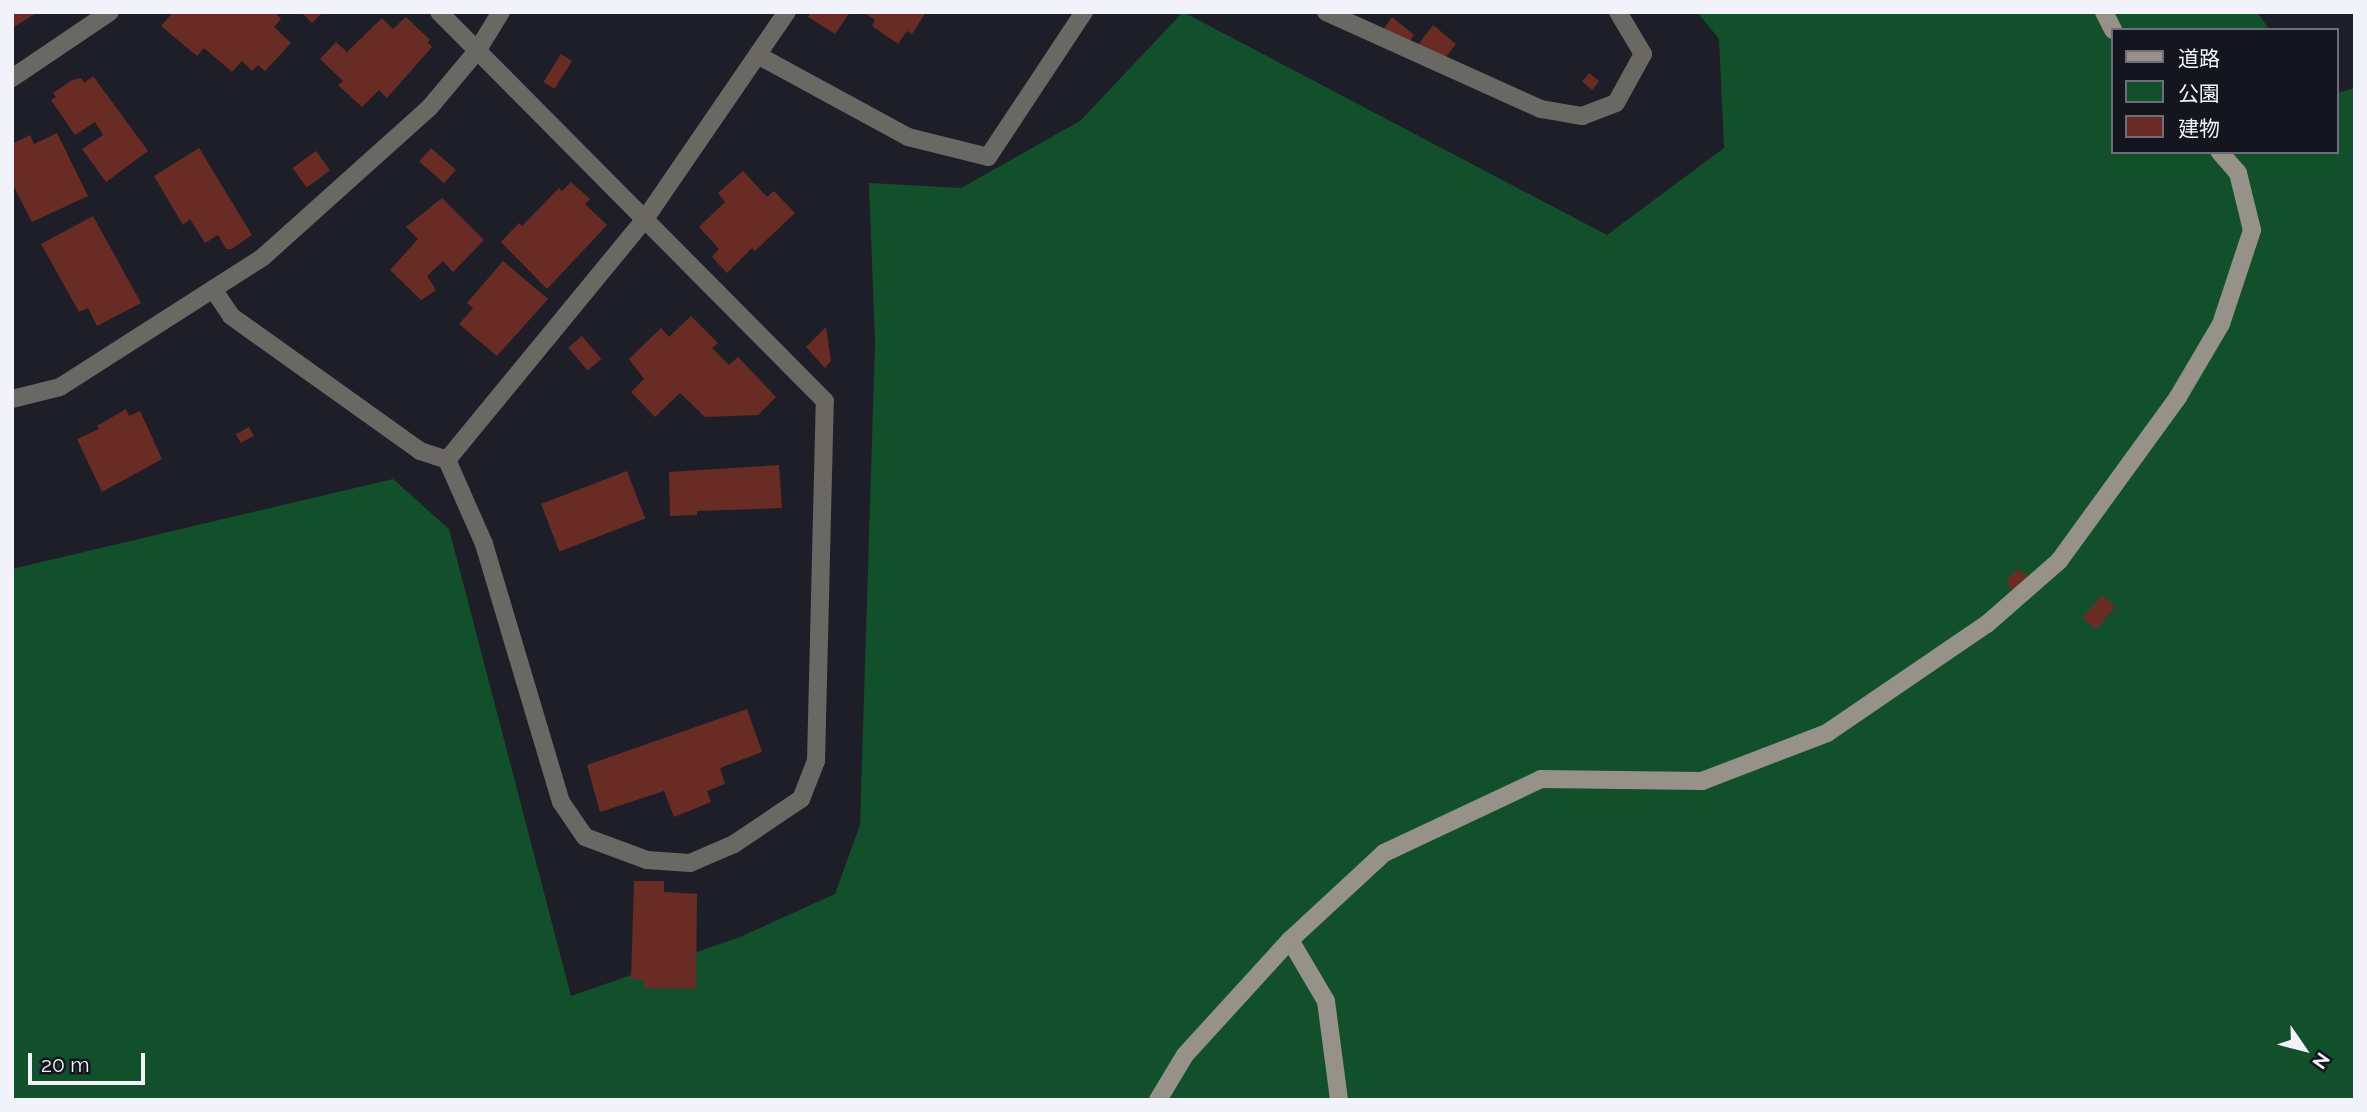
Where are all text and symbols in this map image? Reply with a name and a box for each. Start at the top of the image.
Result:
legend [2112,28,2339,154]
text: 道路 [2178,46,2220,71]
text: 公園 [2178,81,2220,106]
text: 建物 [2178,116,2220,141]
north arrow [2269,1014,2339,1084]
scale bar [32,1038,149,1082]
text: N [2308,1049,2334,1073]
text: 20 m [41,1052,89,1077]

